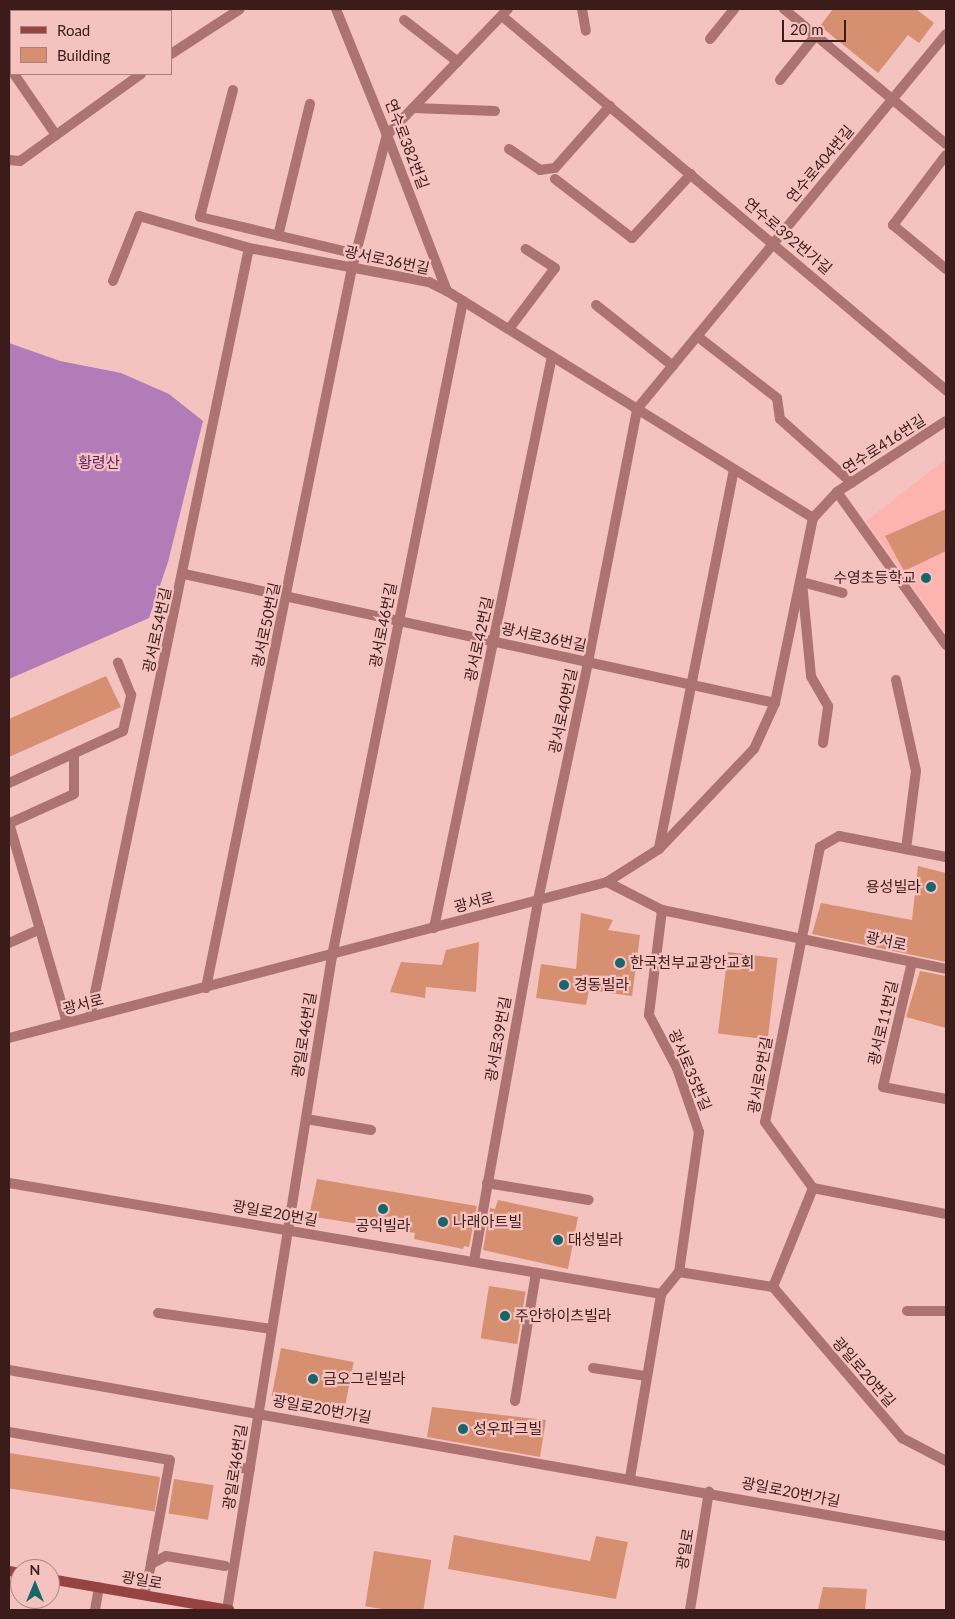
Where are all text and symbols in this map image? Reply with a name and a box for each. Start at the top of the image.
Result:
legend [10,10,172,75]
scale bar [785,10,849,42]
text: 20 m [790,20,824,38]
text: Road [57,21,90,39]
text: Building [57,46,110,64]
street label: 연수로382번길 [382,96,432,192]
street label: 연수로404번길 [783,122,857,206]
street label: 연수로392번가길 [741,194,835,278]
street label: 광서로36번길 [343,242,431,278]
street label: 연수로416번길 [839,411,929,477]
park label: 황령산 [78,454,120,472]
place label: 수영초등학교 [833,569,916,587]
marker: 수영초등학교 [920,572,932,584]
street label: 광서로50번길 [248,581,284,669]
street label: 광서로46번길 [366,581,400,669]
street label: 광서로54번길 [139,586,175,674]
street label: 광서로42번길 [461,595,497,683]
street label: 광서로36번길 [500,619,588,655]
street label: 광서로40번길 [545,667,581,755]
place label: 용성빌라 [866,878,921,896]
marker: 용성빌라 [925,881,937,893]
street label: 광서로 [452,888,496,916]
street label: 광서로 [864,928,908,954]
place label: 한국천부교광안교회 [630,954,754,972]
marker: 한국천부교광안교회 [614,957,626,969]
place label: 경동빌라 [574,976,629,994]
marker: 경동빌라 [558,979,570,991]
street label: 광서로11번길 [865,979,901,1067]
street label: 광서로 [61,990,105,1018]
street label: 광일로46번길 [288,991,320,1079]
street label: 광서로39번길 [482,995,514,1083]
street label: 광서로35번길 [665,1027,715,1113]
street label: 광서로9번길 [744,1035,776,1115]
street label: 광일로20번길 [231,1197,319,1229]
marker: 공익빌라 [377,1203,389,1215]
place label: 나래아트빌 [453,1213,522,1231]
marker: 나래아트빌 [437,1216,449,1228]
place label: 공익빌라 [355,1217,411,1235]
place label: 대성빌라 [568,1231,623,1249]
marker: 대성빌라 [552,1234,564,1246]
place label: 주안하이츠빌라 [515,1307,612,1325]
marker: 주안하이츠빌라 [499,1310,511,1322]
street label: 광일로20번길 [829,1333,899,1411]
place label: 금오그린빌라 [323,1370,406,1388]
marker: 금오그린빌라 [307,1373,319,1385]
street label: 광일로20번가길 [271,1391,373,1427]
place label: 성우파크빌 [473,1420,542,1438]
street label: 광일로46번길 [219,1423,251,1511]
marker: 성우파크빌 [457,1423,469,1435]
street label: 광일로20번가길 [740,1474,842,1510]
street label: 광일로 [673,1527,697,1571]
north arrow [10,1559,60,1609]
text: N [30,1561,40,1578]
street label: 광일로 [120,1568,164,1592]

